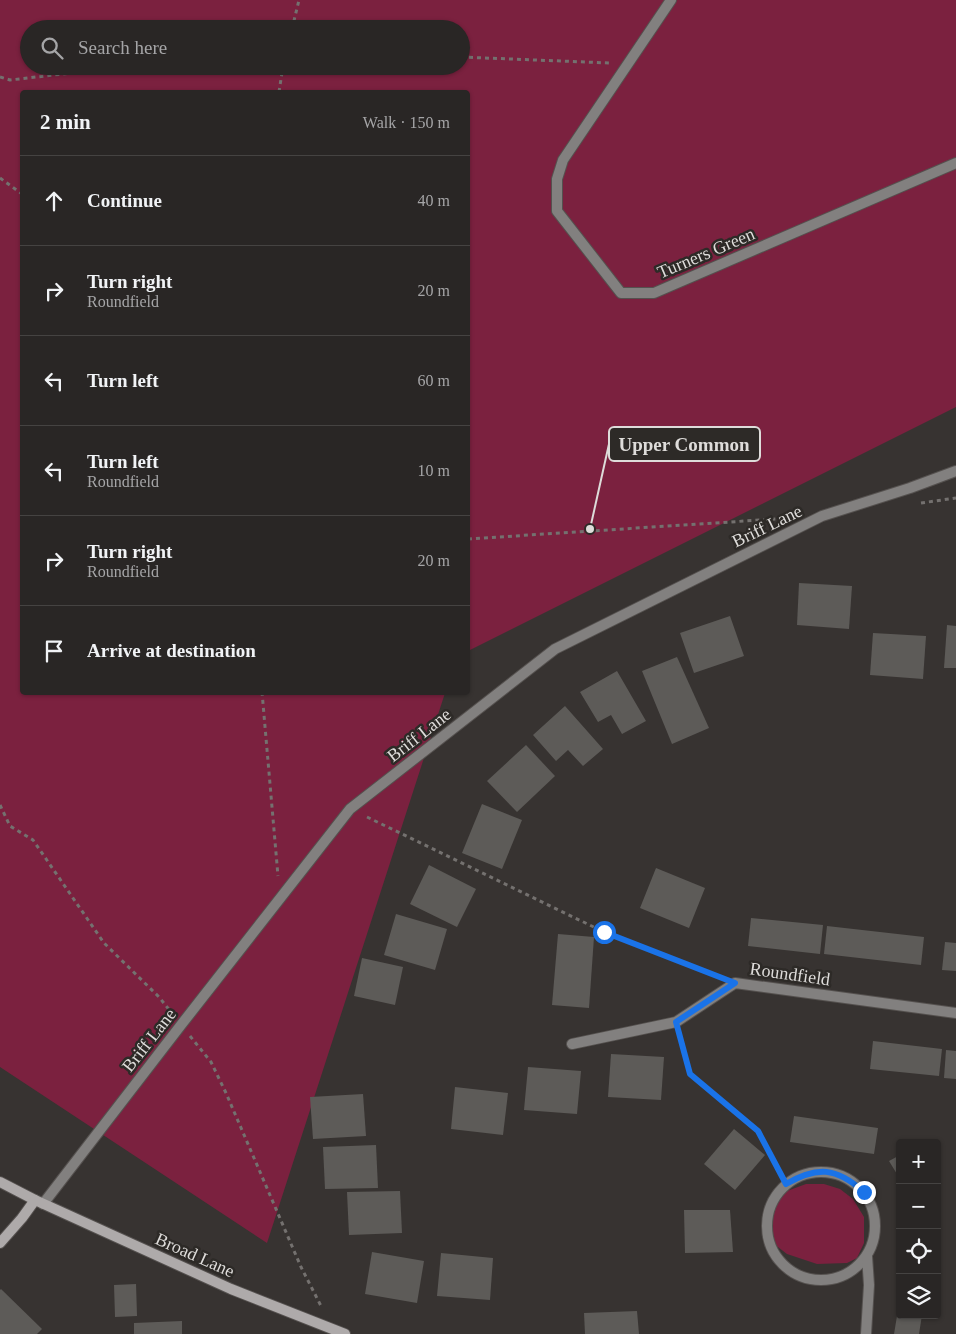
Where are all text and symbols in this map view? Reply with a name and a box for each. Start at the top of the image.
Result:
search box [20,20,470,75]
icon: search [38,34,66,62]
text: Search here [78,37,167,58]
text: 2 min [40,110,91,134]
text: Walk · 150 m [363,114,450,131]
icon: ahead [40,187,68,215]
text: Continue [87,190,162,211]
text: 40 m [418,192,450,209]
street label: Turners Green [654,224,758,282]
text: Turn right [87,271,172,292]
icon: right [40,277,68,305]
text: 20 m [418,282,450,299]
text: Roundfield [87,293,159,310]
icon: left [40,367,68,395]
text: Turn left [87,370,159,391]
text: 60 m [418,372,450,389]
callout: Upper Common [609,427,760,461]
text: Upper Common [618,434,750,455]
text: Turn left [87,451,159,472]
icon: left [40,457,68,485]
text: 10 m [418,462,450,479]
text: Roundfield [87,473,159,490]
street label: Briff Lane [729,501,805,551]
text: Turn right [87,541,172,562]
icon: right [40,547,68,575]
text: 20 m [418,552,450,569]
text: Roundfield [87,563,159,580]
icon: arrive [40,637,68,665]
text: Arrive at destination [87,640,256,661]
street label: Briff Lane [383,704,455,766]
route start [593,921,616,944]
street label: Roundfield [749,958,831,990]
street label: Briff Lane [118,1004,180,1076]
map controls [896,1139,941,1319]
button: + [896,1139,941,1184]
route end [853,1181,876,1204]
button: − [896,1184,941,1229]
street label: Broad Lane [152,1229,238,1281]
button: locate [896,1229,941,1274]
button: layers [896,1274,941,1319]

